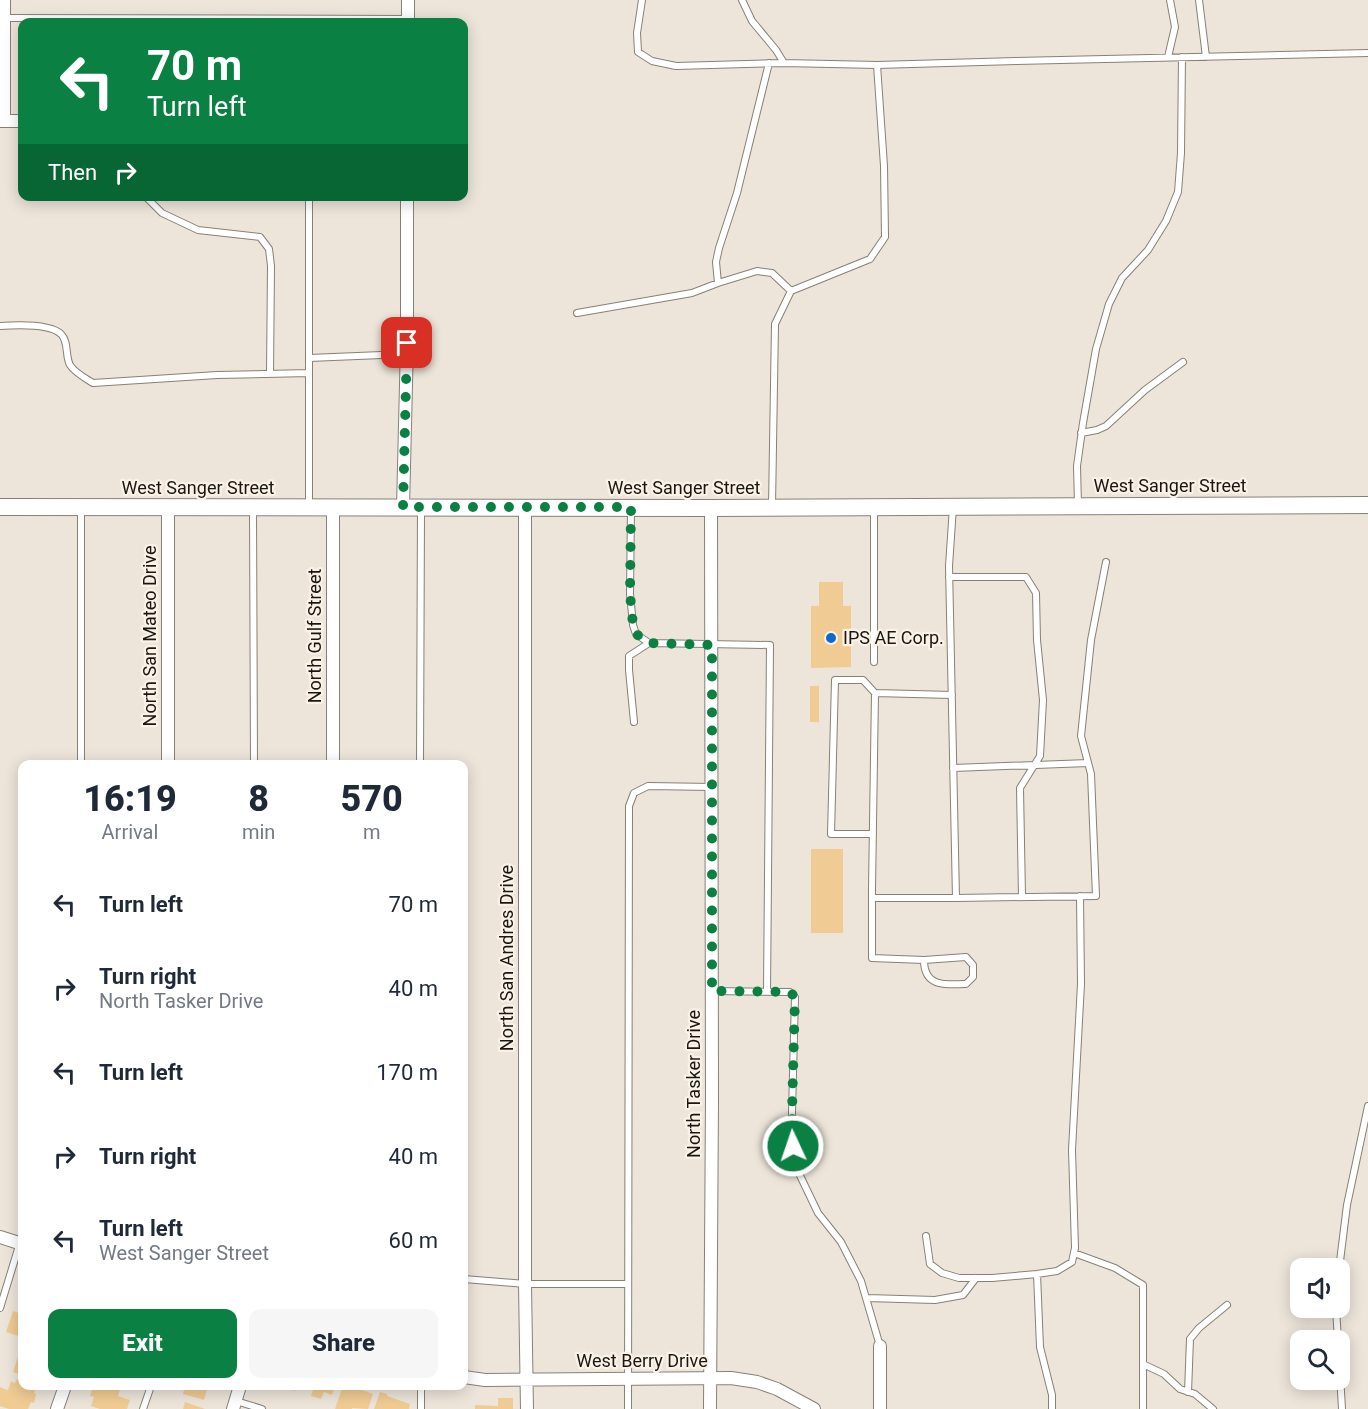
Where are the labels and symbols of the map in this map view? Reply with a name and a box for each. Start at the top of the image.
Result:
pin [381,317,432,368]
street label: West Sanger Street [1093,475,1247,496]
street label: West Sanger Street [121,477,275,498]
street label: West Sanger Street [607,477,761,498]
street label: North San Mateo Drive [139,546,160,726]
street label: North Gulf Street [304,569,325,703]
place label: IPS AE Corp. [843,627,944,648]
marker: IPS AE Corp. [824,631,838,645]
street label: North San Andres Drive [496,865,517,1051]
street label: North Tasker Drive [683,1010,704,1158]
position arrow [761,1114,825,1178]
street label: West Berry Drive [576,1350,708,1371]

